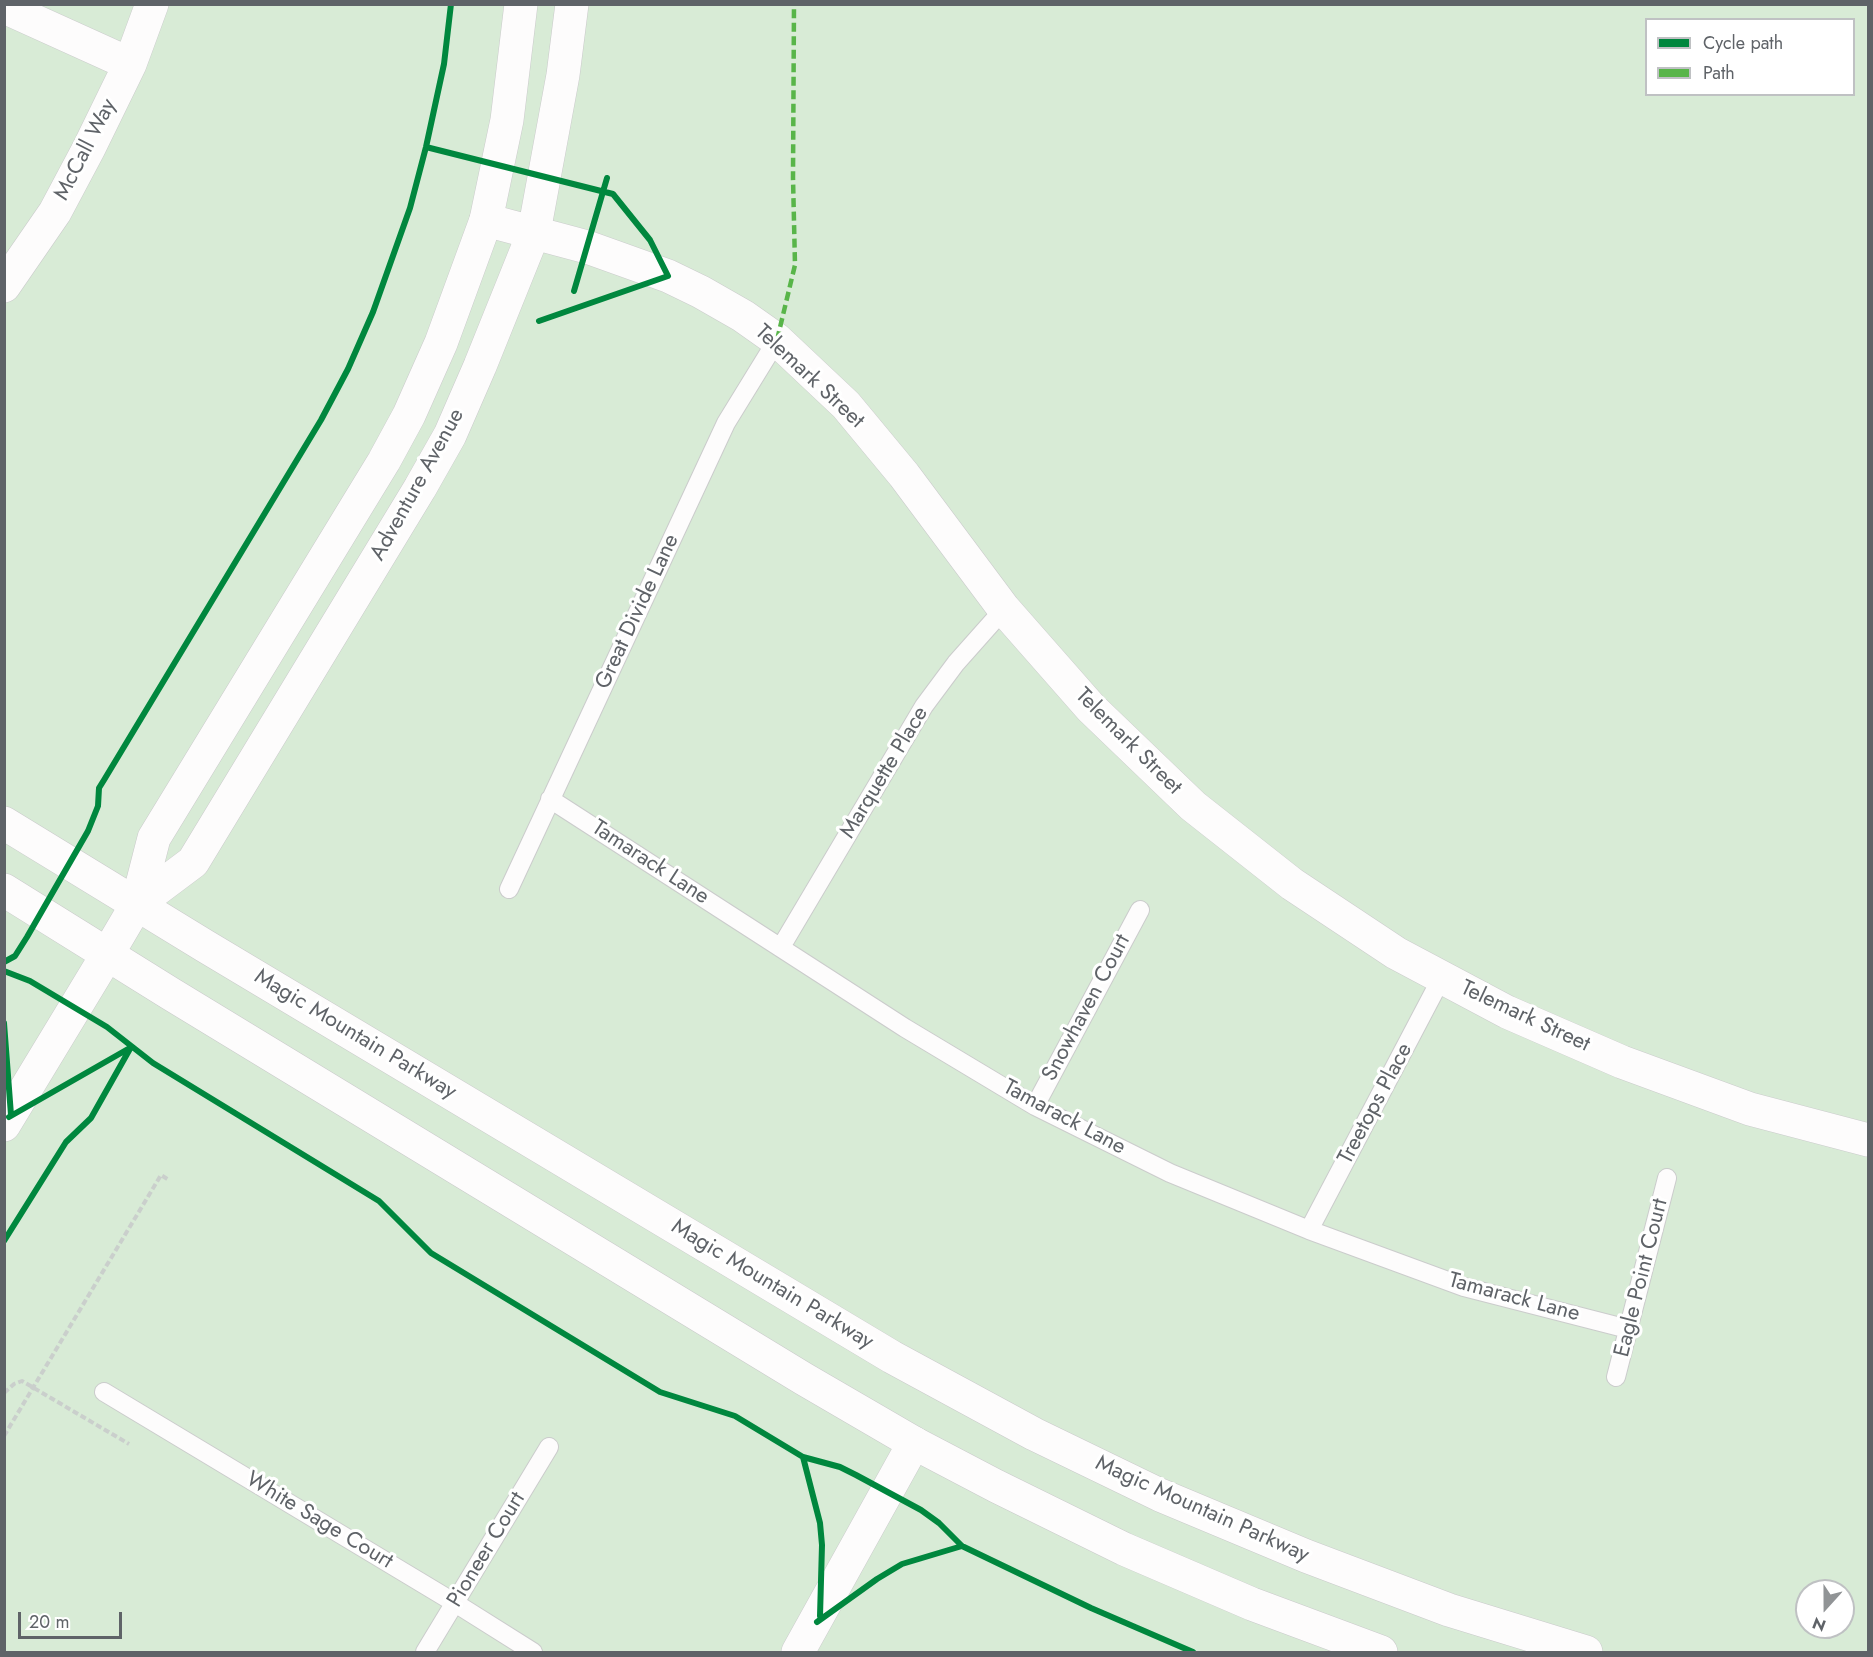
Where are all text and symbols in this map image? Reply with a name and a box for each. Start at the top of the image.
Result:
legend [1645,18,1855,96]
text: Cycle path [1703,30,1783,56]
text: Path [1703,60,1735,86]
street label: McCall Way [49,95,123,205]
street label: Telemark Street [749,320,869,434]
street label: Adventure Avenue [365,404,471,566]
street label: Great Divide Lane [591,530,685,694]
street label: Telemark Street [1069,683,1187,801]
street label: Marquette Place [835,702,935,844]
street label: Tamarack Lane [586,815,714,911]
street label: Snowhaven Court [1037,930,1137,1086]
street label: Magic Mountain Parkway [249,964,461,1106]
street label: Telemark Street [1456,975,1594,1059]
street label: Treetops Place [1333,1039,1419,1169]
street label: Tamarack Lane [998,1075,1130,1161]
street label: Eagle Point Court [1610,1196,1674,1360]
street label: Magic Mountain Parkway [666,1214,878,1356]
street label: Tamarack Lane [1446,1268,1582,1328]
street label: Magic Mountain Parkway [1091,1451,1313,1569]
street label: White Sage Court [241,1467,397,1575]
street label: Pioneer Court [442,1488,532,1612]
north arrow [1795,1579,1855,1639]
scale bar [21,1600,124,1638]
text: 20 m [29,1609,69,1635]
text: N [1809,1611,1829,1637]

